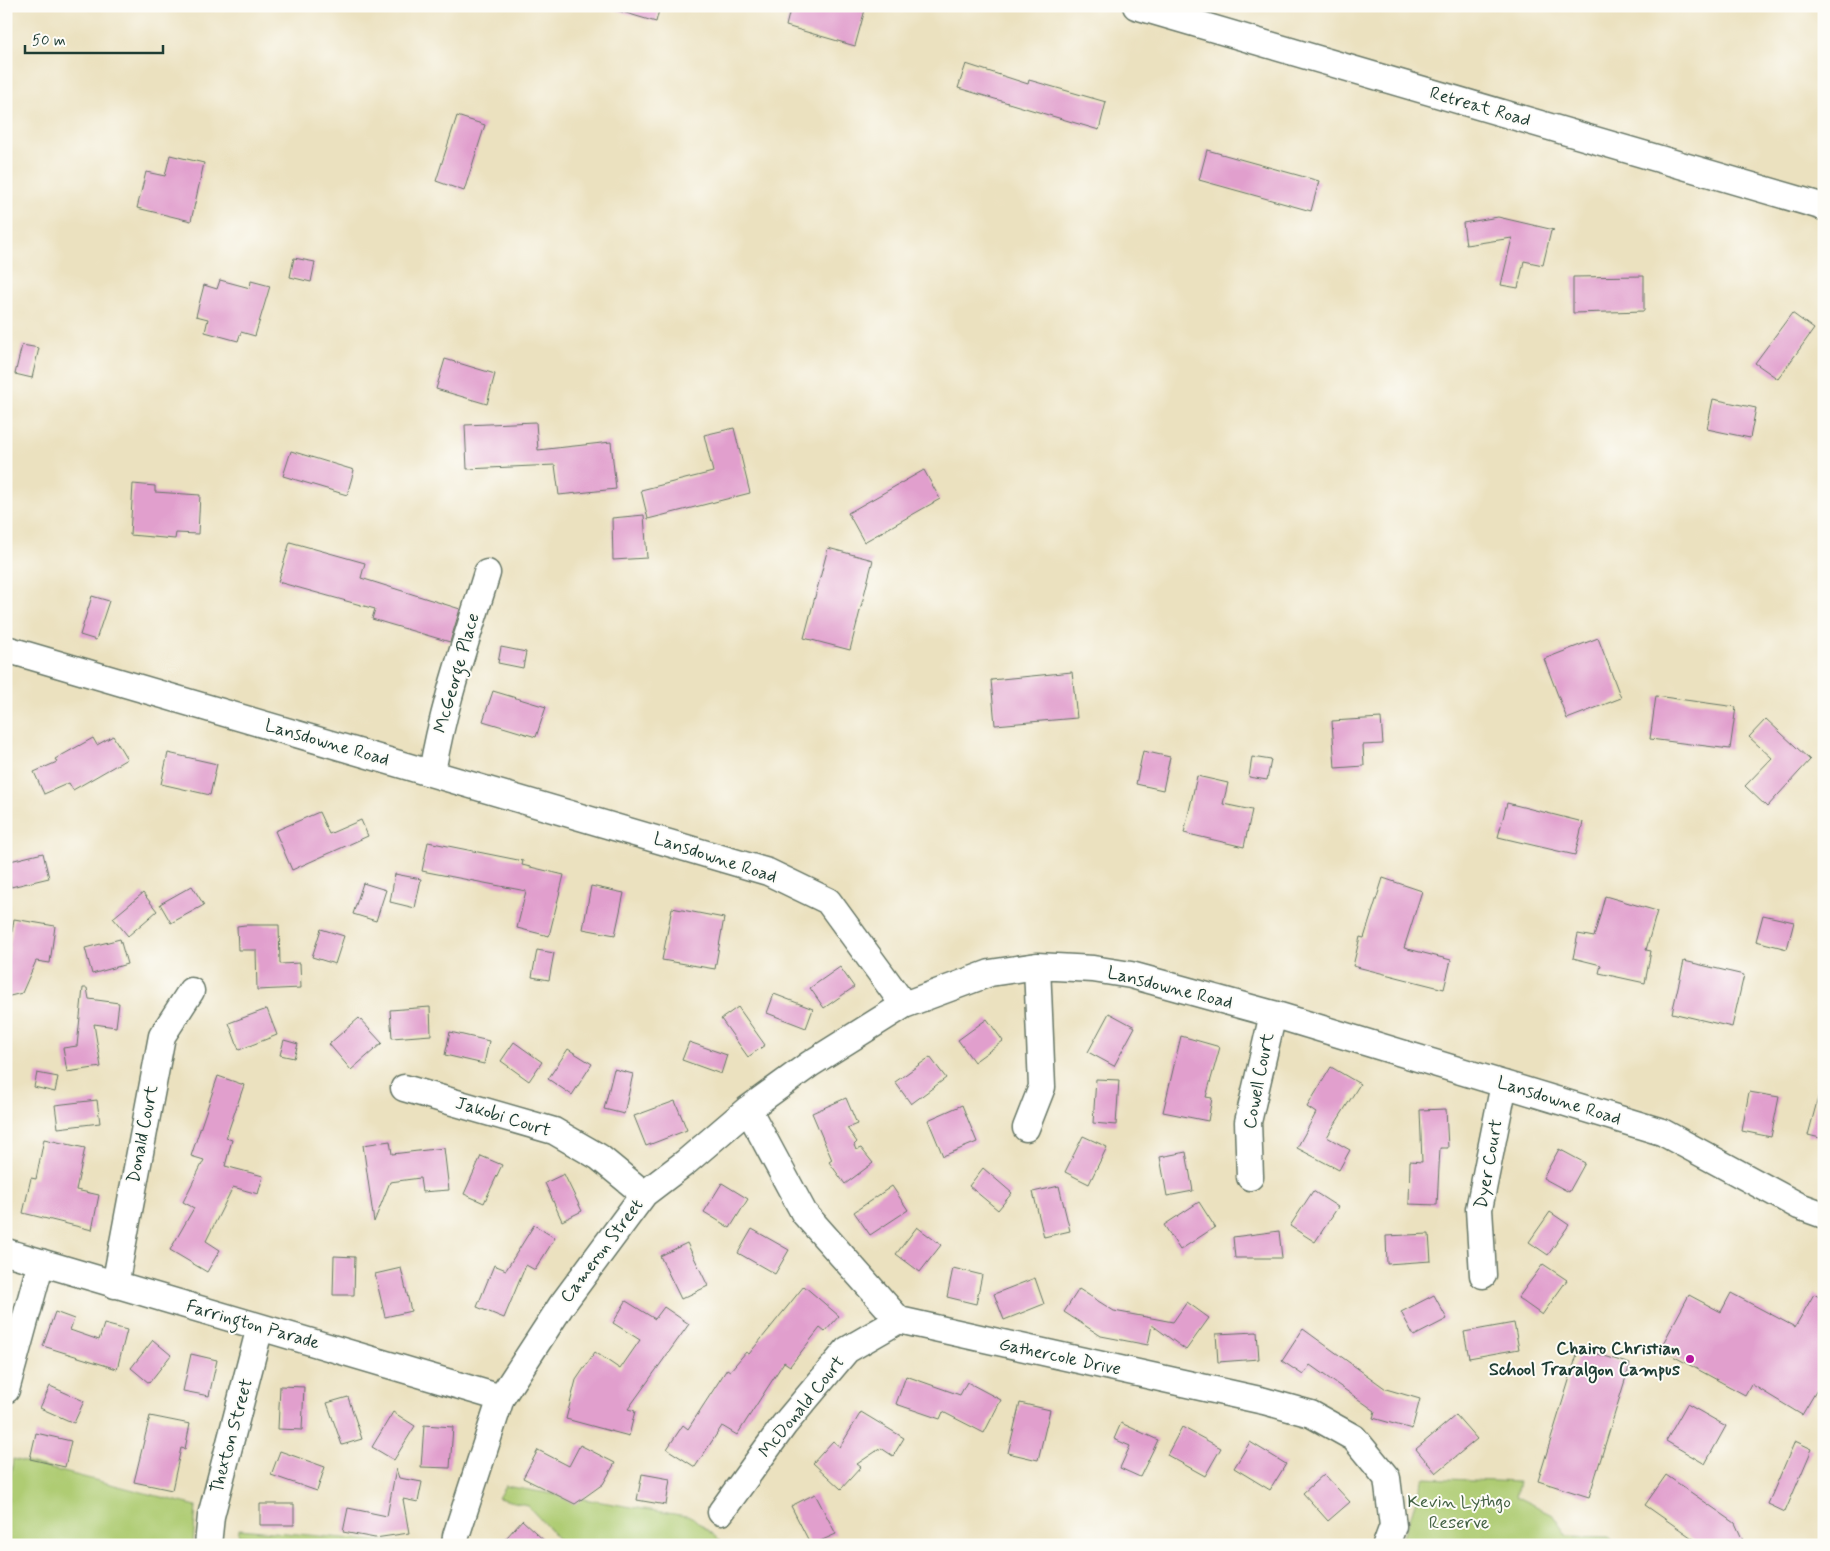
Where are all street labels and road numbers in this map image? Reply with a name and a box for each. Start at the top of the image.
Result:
street label: Retreat Road [1427,81,1533,133]
street label: McGeorge Place [428,610,488,736]
street label: Lansdowne Road [262,714,392,772]
street label: Lansdowne Road [650,827,780,889]
street label: Lansdowne Road [1105,961,1235,1015]
street label: Cowell Court [1238,1031,1280,1131]
street label: Lansdowne Road [1494,1071,1624,1131]
street label: Donald Court [122,1083,164,1185]
street label: Jakobi Court [453,1091,553,1143]
street label: Dyer Court [1469,1117,1509,1211]
street label: Cameron Street [555,1194,649,1308]
street label: Farrington Parade [183,1295,322,1357]
street label: Gathercole Drive [997,1332,1123,1382]
street label: McDonald Court [753,1351,851,1463]
street label: Thexton Street [205,1376,259,1496]

